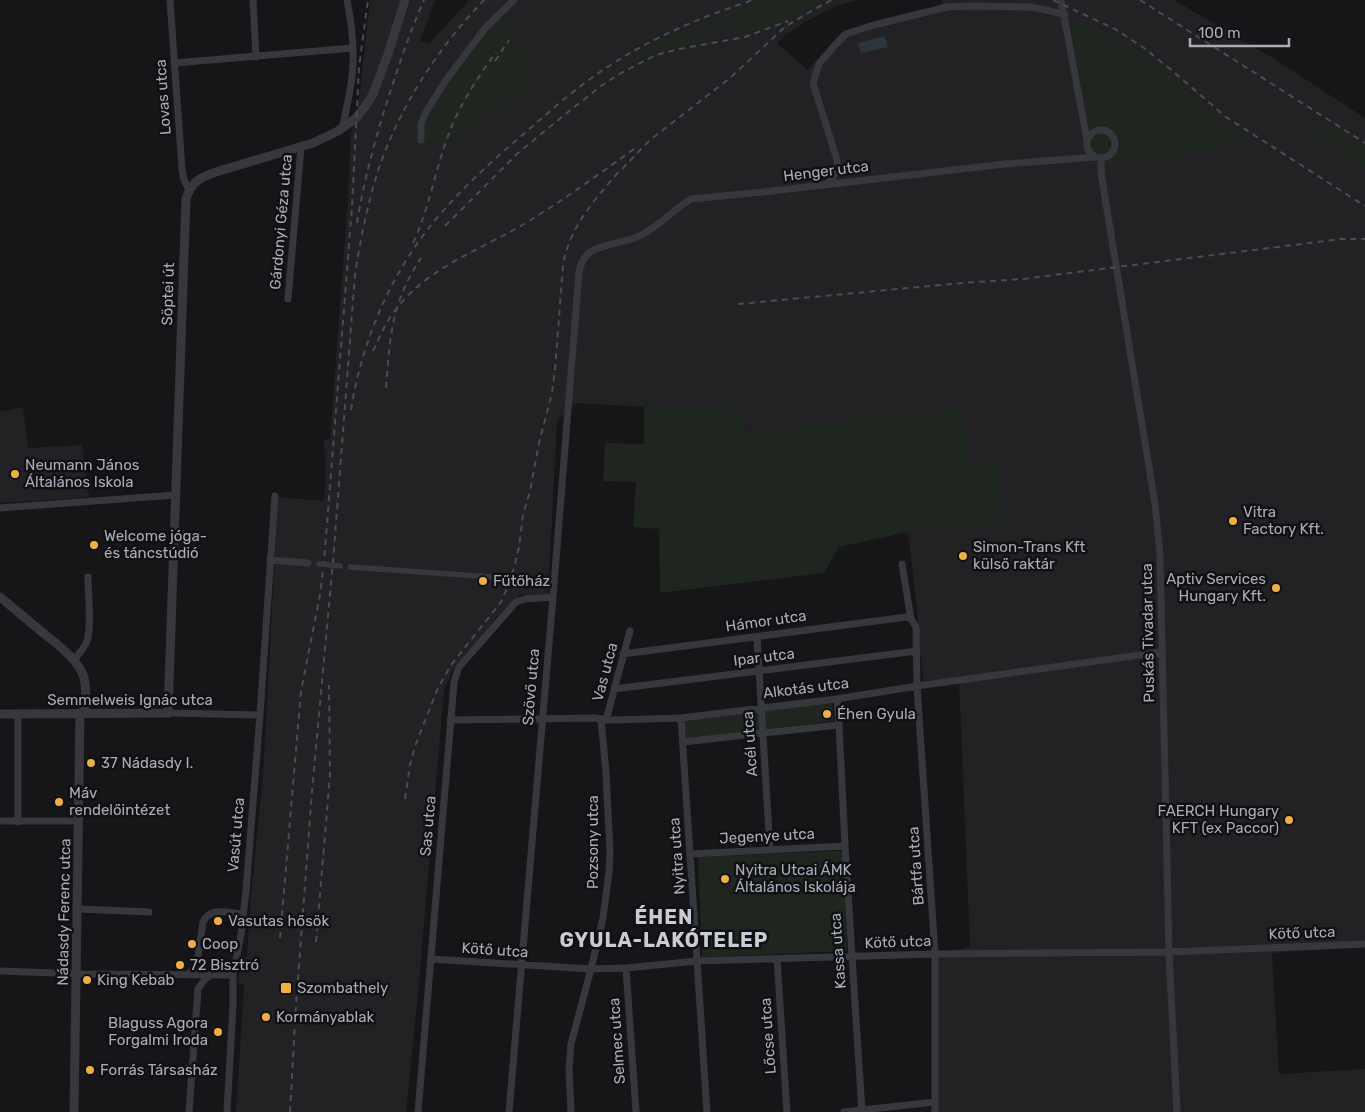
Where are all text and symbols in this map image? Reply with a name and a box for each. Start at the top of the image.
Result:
scale bar [1190,15,1289,47]
text: 100 m [1198,24,1240,42]
street label: Lovas utca [151,59,175,135]
street label: Gárdonyi Géza utca [266,154,296,290]
street label: Henger utca [782,157,870,185]
street label: Söptei út [158,262,178,326]
place label: Neumann János Általános Iskola [25,456,140,491]
marker: Neumann János Általános Iskola [9,468,21,480]
place label: Vitra Factory Kft. [1243,503,1324,538]
marker: Vitra Factory Kft. [1227,515,1239,527]
place label: Welcome jóga- és táncstúdió [104,527,207,562]
place label: Simon-Trans Kft külső raktár [973,538,1086,573]
marker: Welcome jóga- és táncstúdió [88,539,100,551]
marker: Simon-Trans Kft külső raktár [957,550,969,562]
street label: Puskás Tivadar utca [1138,563,1158,703]
place label: Aptiv Services Hungary Kft. [1166,570,1266,605]
place label: Fűtőház [493,572,551,590]
marker: Fűtőház [477,575,489,587]
marker: Aptiv Services Hungary Kft. [1270,582,1282,594]
street label: Hámor utca [724,606,808,636]
street label: Vas utca [589,641,621,703]
street label: Ipar utca [732,644,796,670]
street label: Szövő utca [519,648,543,726]
street label: Alkotás utca [762,674,850,702]
street label: Semmelweis Ignác utca [47,691,213,709]
place label: Éhen Gyula [837,705,916,723]
marker: Éhen Gyula [821,708,833,720]
street label: Acél utca [739,711,761,777]
place label: 37 Nádasdy I. [101,754,193,772]
marker: 37 Nádasdy I. [85,757,97,769]
place label: Máv rendelőintézet [69,784,170,819]
street label: Sas utca [416,795,440,857]
street label: Pozsony utca [584,795,602,889]
marker: Máv rendelőintézet [53,796,65,808]
street label: Vasút utca [224,797,248,873]
place label: FAERCH Hungary KFT (ex Paccor) [1158,802,1279,837]
marker: FAERCH Hungary KFT (ex Paccor) [1283,814,1295,826]
street label: Nyitra utca [665,817,689,895]
street label: Jegenye utca [719,825,815,847]
street label: Bártfa utca [904,826,928,906]
street label: Nádasdy Ferenc utca [54,838,74,986]
place label: Nyitra Utcai ÁMK Általános Iskolája [735,861,856,896]
marker: Nyitra Utcai ÁMK Általános Iskolája [719,873,731,885]
district label: ÉHEN GYULA-LAKÓTELEP [560,905,768,952]
place label: Vasutas hősök [228,912,329,930]
street label: Kassa utca [826,913,850,989]
marker: Vasutas hősök [212,915,224,927]
street label: Kötő utca [1268,923,1336,943]
street label: Kötő utca [864,932,932,952]
place label: Coop [202,935,238,953]
marker: Coop [186,938,198,950]
street label: Kötő utca [461,939,529,961]
place label: 72 Bisztró [190,956,259,974]
marker: 72 Bisztró [174,959,186,971]
place label: King Kebab [97,971,175,989]
marker: King Kebab [81,974,93,986]
place label: Szombathely [297,979,388,997]
marker: Szombathely [279,981,293,995]
street label: Selmec utca [605,997,629,1085]
street label: Lőcse utca [756,997,780,1075]
place label: Kormányablak [276,1008,374,1026]
marker: Kormányablak [260,1011,272,1023]
place label: Blaguss Agora Forgalmi Iroda [108,1014,208,1049]
marker: Blaguss Agora Forgalmi Iroda [212,1026,224,1038]
place label: Forrás Társasház [100,1061,218,1079]
marker: Forrás Társasház [84,1064,96,1076]

